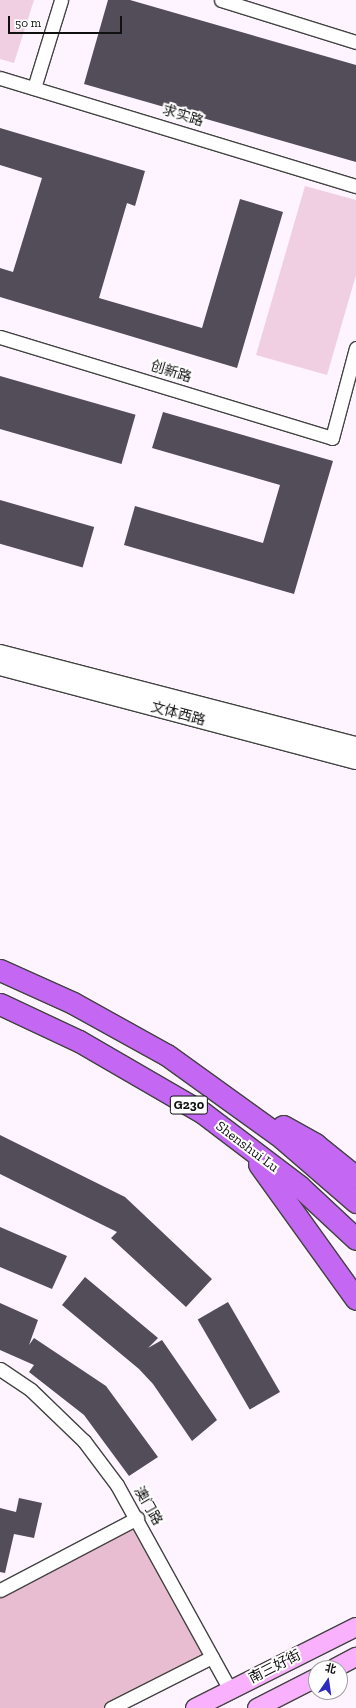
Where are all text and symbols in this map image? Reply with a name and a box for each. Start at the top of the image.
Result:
scale bar [10,8,124,34]
text: 50 m [15,16,41,30]
street label: 求实路 [160,102,206,130]
street label: 创新路 [148,358,194,386]
street label: 文体西路 [149,699,207,729]
road number: G230 [169,1094,209,1116]
street label: Shenshui Lu [212,1118,282,1176]
street label: 澳门路 [130,1484,166,1528]
street label: 南三好街 [246,1647,304,1687]
north arrow [308,1660,348,1700]
text: 北 [324,1661,337,1676]

